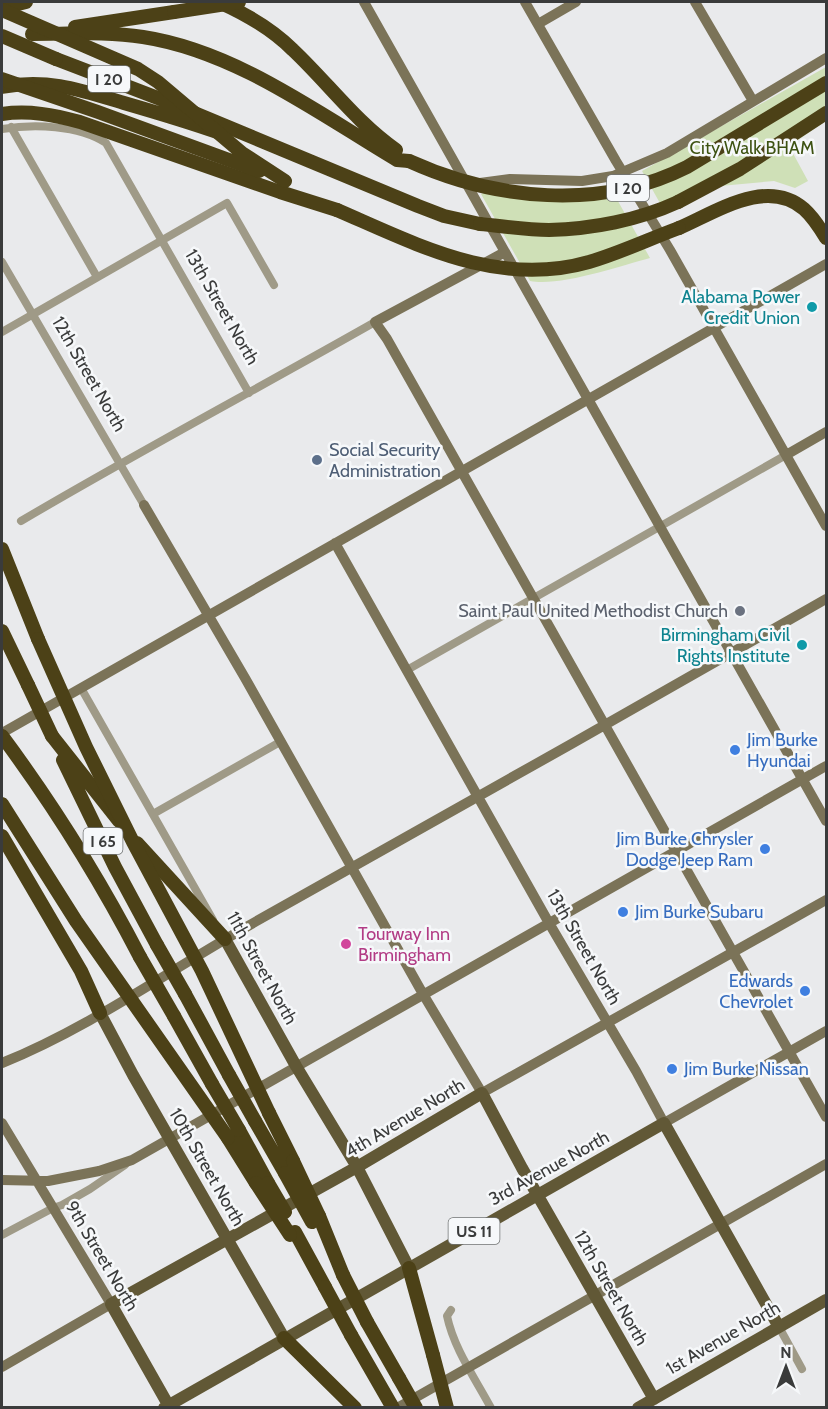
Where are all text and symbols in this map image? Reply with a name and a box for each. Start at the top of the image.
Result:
road number: I 20 [88,66,130,92]
park label: City Walk BHAM [689,137,815,159]
road number: I 20 [607,175,649,201]
street label: 13th Street North [180,245,264,369]
place label: Alabama Power Credit Union [681,286,800,329]
marker: Alabama Power Credit Union [805,300,819,314]
street label: 12th Street North [47,312,131,436]
place label: Social Security Administration [329,439,441,482]
marker: Social Security Administration [310,453,324,467]
place label: Saint Paul United Methodist Church [458,600,728,622]
marker: Saint Paul United Methodist Church [733,604,747,618]
place label: Birmingham Civil Rights Institute [661,624,791,667]
marker: Birmingham Civil Rights Institute [795,638,809,652]
place label: Jim Burke Hyundai [746,729,818,772]
marker: Jim Burke Hyundai [728,743,742,757]
road number: I 65 [84,828,122,854]
place label: Jim Burke Chrysler Dodge Jeep Ram [615,828,753,871]
marker: Jim Burke Chrysler Dodge Jeep Ram [758,842,772,856]
street label: 13th Street North [542,885,626,1009]
place label: Jim Burke Subaru [634,901,763,923]
marker: Jim Burke Subaru [616,905,630,919]
street label: 11th Street North [222,908,302,1028]
place label: Tourway Inn Birmingham [358,923,451,966]
marker: Tourway Inn Birmingham [339,937,353,951]
place label: Edwards Chevrolet [719,970,793,1013]
marker: Edwards Chevrolet [798,984,812,998]
place label: Jim Burke Nissan [683,1058,809,1080]
marker: Jim Burke Nissan [665,1062,679,1076]
street label: 4th Avenue North [341,1074,469,1162]
street label: 10th Street North [164,1104,250,1230]
street label: 3rd Avenue North [485,1126,613,1210]
street label: 9th Street North [61,1197,143,1315]
road number: US 11 [448,1218,500,1244]
street label: 12th Street North [569,1226,653,1350]
street label: 1st Avenue North [662,1296,784,1380]
north arrow [756,1337,816,1397]
text: N [780,1343,792,1362]

